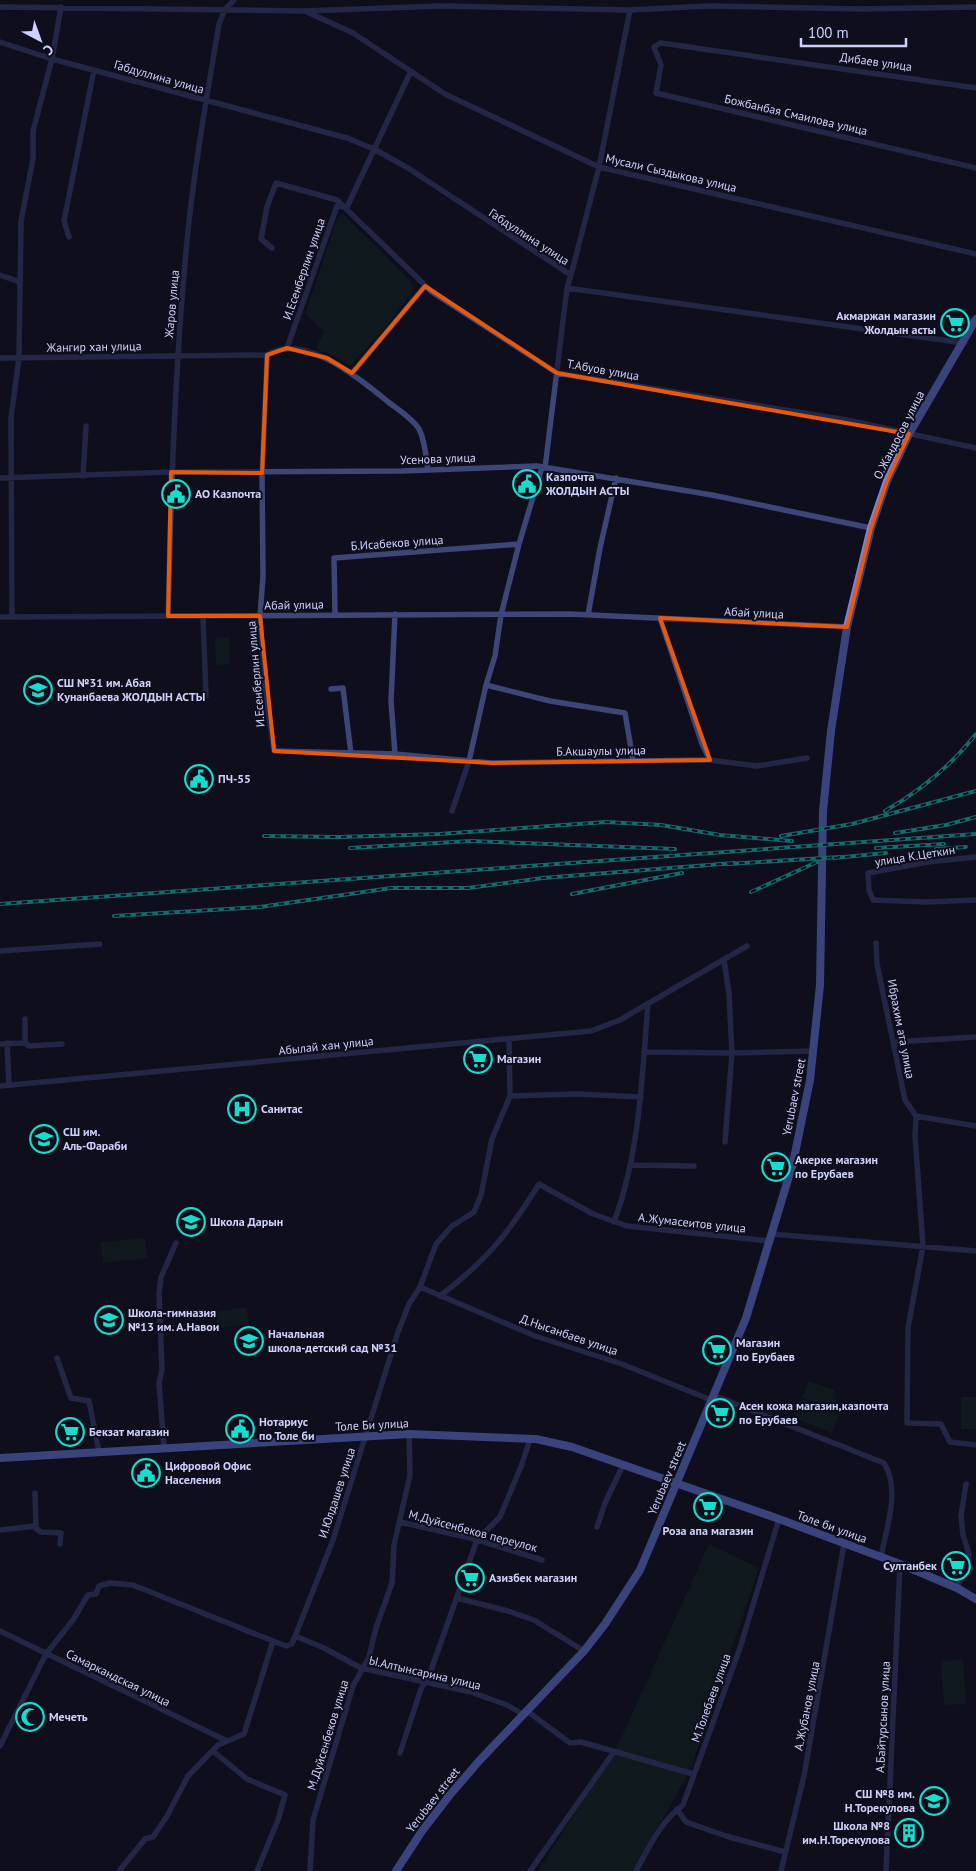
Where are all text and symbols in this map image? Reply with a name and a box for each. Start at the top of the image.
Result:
north arrow [15,15,65,65]
scale bar [801,15,906,47]
text: 100 m [808,23,849,42]
text: С [40,40,57,59]
street label: Дибаев улица [839,49,913,74]
street label: Габдуллина улица [112,56,206,97]
street label: Божбанбая Смаилова улица [723,91,869,138]
street label: Мусали Сыздыкова улица [604,150,738,195]
street label: Габдуллина улица [486,205,572,268]
street label: И.Есенберлин улица [279,216,328,322]
street label: Жаров улица [161,269,182,340]
place label: Акмаржан магазин Жолдын асты [836,308,936,337]
supermarket icon: Акмаржан магазин Жолдын асты [940,308,970,338]
street label: Жангир хан улица [45,338,142,355]
street label: Т.Абуов улица [566,356,640,383]
street label: О.Жандосов улица [870,388,927,482]
street label: Усенова улица [400,450,476,467]
public building icon: Казпочта ЖОЛДЫН АСТЫ [512,469,542,499]
place label: Казпочта ЖОЛДЫН АСТЫ [545,469,629,498]
public building icon: АО Казпочта [161,479,191,509]
place label: АО Казпочта [195,486,261,501]
street label: Б.Исабеков улица [350,532,444,553]
street label: Абай улица [264,596,324,613]
street label: Абай улица [724,603,784,622]
street label: И.Есенберлин улица [243,620,268,728]
school or university icon: СШ №31 им. Абая Кунанбаева ЖОЛДЫН АСТЫ [23,675,53,705]
place label: СШ №31 им. Абая Кунанбаева ЖОЛДЫН АСТЫ [57,675,205,704]
street label: Б.Акшаулы улица [556,742,646,759]
public building icon: ПЧ-55 [184,764,214,794]
place label: ПЧ-55 [218,771,251,786]
street label: улица К.Цеткин [874,842,956,869]
street label: Ибрахим ата улица [884,978,919,1080]
street label: Абылай хан улица [278,1033,374,1058]
supermarket icon: Магазин [463,1044,493,1074]
place label: Магазин [497,1051,541,1066]
street label: Yerubaev street [779,1057,808,1137]
hospital icon: Санитас [227,1094,257,1124]
place label: Санитас [261,1101,303,1116]
school or university icon: СШ им. Аль-Фараби [29,1124,59,1154]
place label: СШ им. Аль-Фараби [63,1124,127,1153]
supermarket icon: Акерке магазин по Ерубаев [761,1152,791,1182]
place label: Акерке магазин по Ерубаев [795,1152,878,1181]
school or university icon: Школа Дарын [176,1207,206,1237]
street label: А.Жумасеитов улица [638,1209,747,1236]
place label: Школа Дарын [210,1214,283,1229]
school or university icon: Школа-гимназия №13 им. А.Навои [94,1305,124,1335]
place label: Школа-гимназия №13 им. А.Навои [128,1305,219,1334]
street label: Д.Нысанбаев улица [518,1311,620,1358]
school or university icon: Начальная школа-детский сад №31 [234,1326,264,1356]
place label: Начальная школа-детский сад №31 [268,1326,397,1355]
supermarket icon: Магазин по Ерубаев [702,1335,732,1365]
place label: Магазин по Ерубаев [736,1335,795,1364]
supermarket icon: Асен кожа магазин,казпочта по Ерубаев [705,1398,735,1428]
place label: Асен кожа магазин,казпочта по Ерубаев [739,1398,889,1427]
public building icon: Нотариус по Толе би [225,1414,255,1444]
place label: Нотариус по Толе би [259,1414,314,1443]
street label: Толе Би улица [335,1415,409,1434]
supermarket icon: Бекзат магазин [55,1417,85,1447]
place label: Бекзат магазин [89,1424,169,1439]
street label: Yerubaev street [644,1439,689,1517]
street label: И.Юлдашев улица [315,1446,358,1540]
public building icon: Цифровой Офис Населения [131,1458,161,1488]
place label: Цифровой Офис Населения [165,1458,251,1487]
supermarket icon: Роза апа магазин [693,1492,723,1522]
street label: М.Дуйсенбеков переулок [407,1506,539,1555]
street label: Толе би улица [795,1507,869,1546]
place label: Роза апа магазин [663,1523,753,1538]
supermarket icon: Султанбек [941,1551,971,1581]
place label: Султанбек [883,1558,937,1573]
supermarket icon: Азизбек магазин [455,1563,485,1593]
place label: Азизбек магазин [489,1570,577,1585]
street label: Самаркандская улица [64,1646,173,1709]
street label: М.Толебаев улица [687,1651,734,1744]
street label: Ы.Алтынсарина улица [368,1652,483,1693]
street label: А.Жубанов улица [790,1660,823,1752]
street label: А.Байтурсынов улица [872,1661,893,1773]
street label: М.Дуйсенбеков улица [304,1678,351,1792]
mosque icon: Мечеть [15,1702,45,1732]
place label: Мечеть [49,1709,88,1724]
street label: Yerubaev street [403,1764,463,1835]
place label: СШ №8 им. Н.Торекулова [845,1786,915,1815]
school or university icon: СШ №8 им. Н.Торекулова [919,1786,949,1816]
place label: Школа №8 им.Н.Торекулова [802,1818,890,1847]
building icon: Школа №8 им.Н.Торекулова [894,1818,924,1848]

